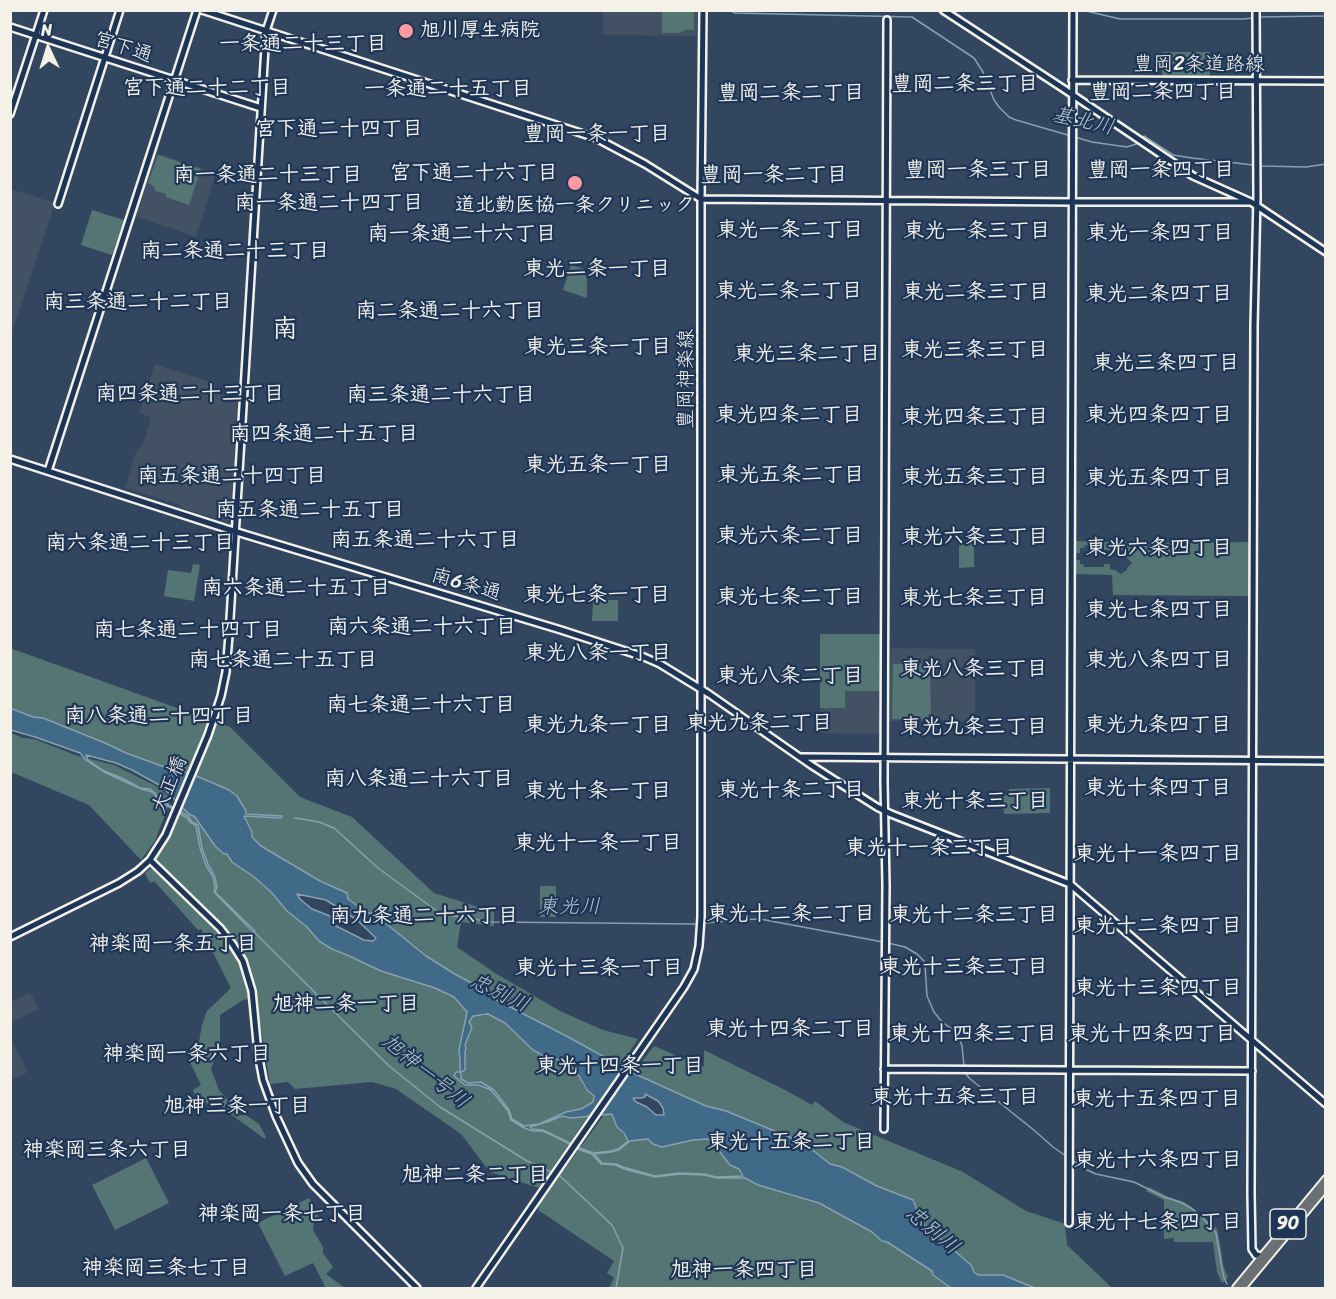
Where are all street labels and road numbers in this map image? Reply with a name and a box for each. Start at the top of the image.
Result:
street label: 宮下通 [91,27,155,69]
street label: 豊岡2条道路線 [1133,53,1265,77]
street label: 豊岡神楽線 [675,329,699,429]
street label: 南6条通 [428,564,504,606]
street label: 大正橋 [147,753,193,817]
road number: 90 [1270,1209,1306,1239]

